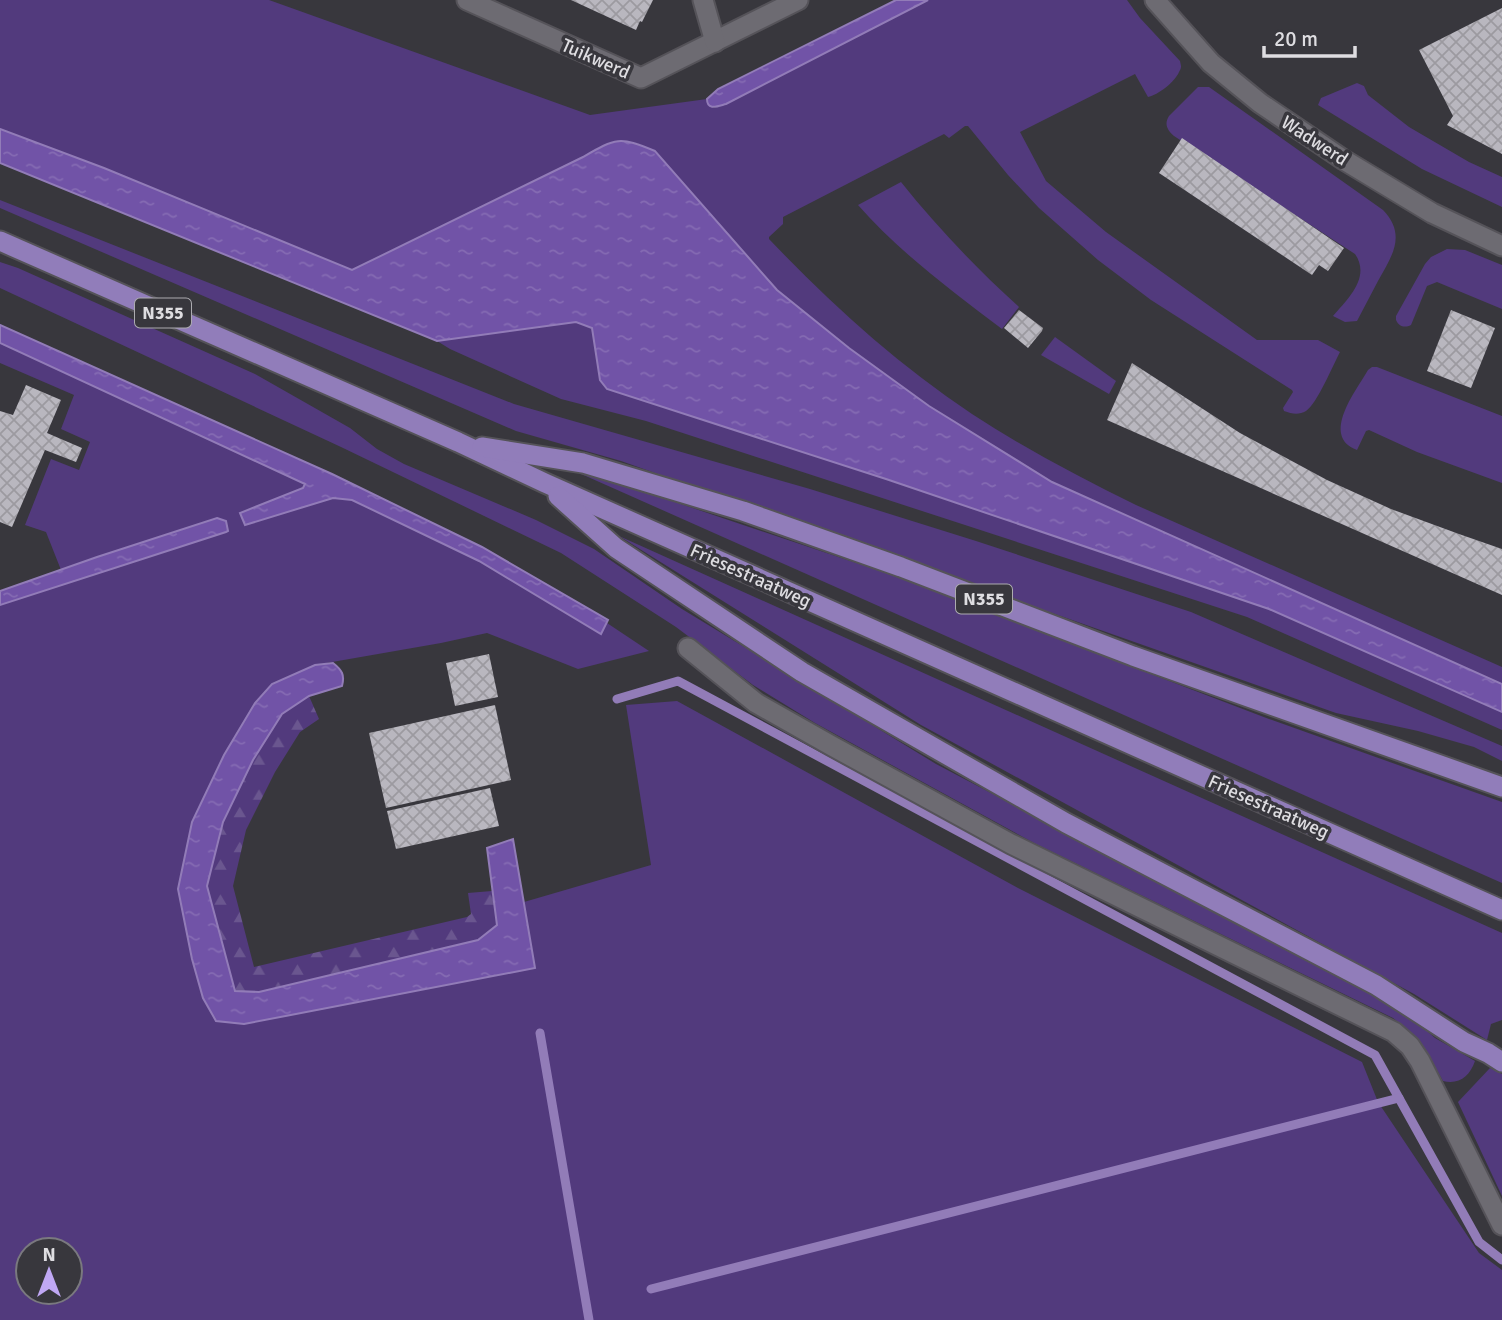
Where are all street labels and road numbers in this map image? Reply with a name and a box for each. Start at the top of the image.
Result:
street label: Tuikwerd [558,33,634,85]
street label: Wadwerd [1276,110,1352,171]
road number: N355 [135,298,191,328]
street label: Friesestraatweg [686,539,815,613]
road number: N355 [956,584,1012,614]
street label: Friesestraatweg [1204,770,1333,844]

